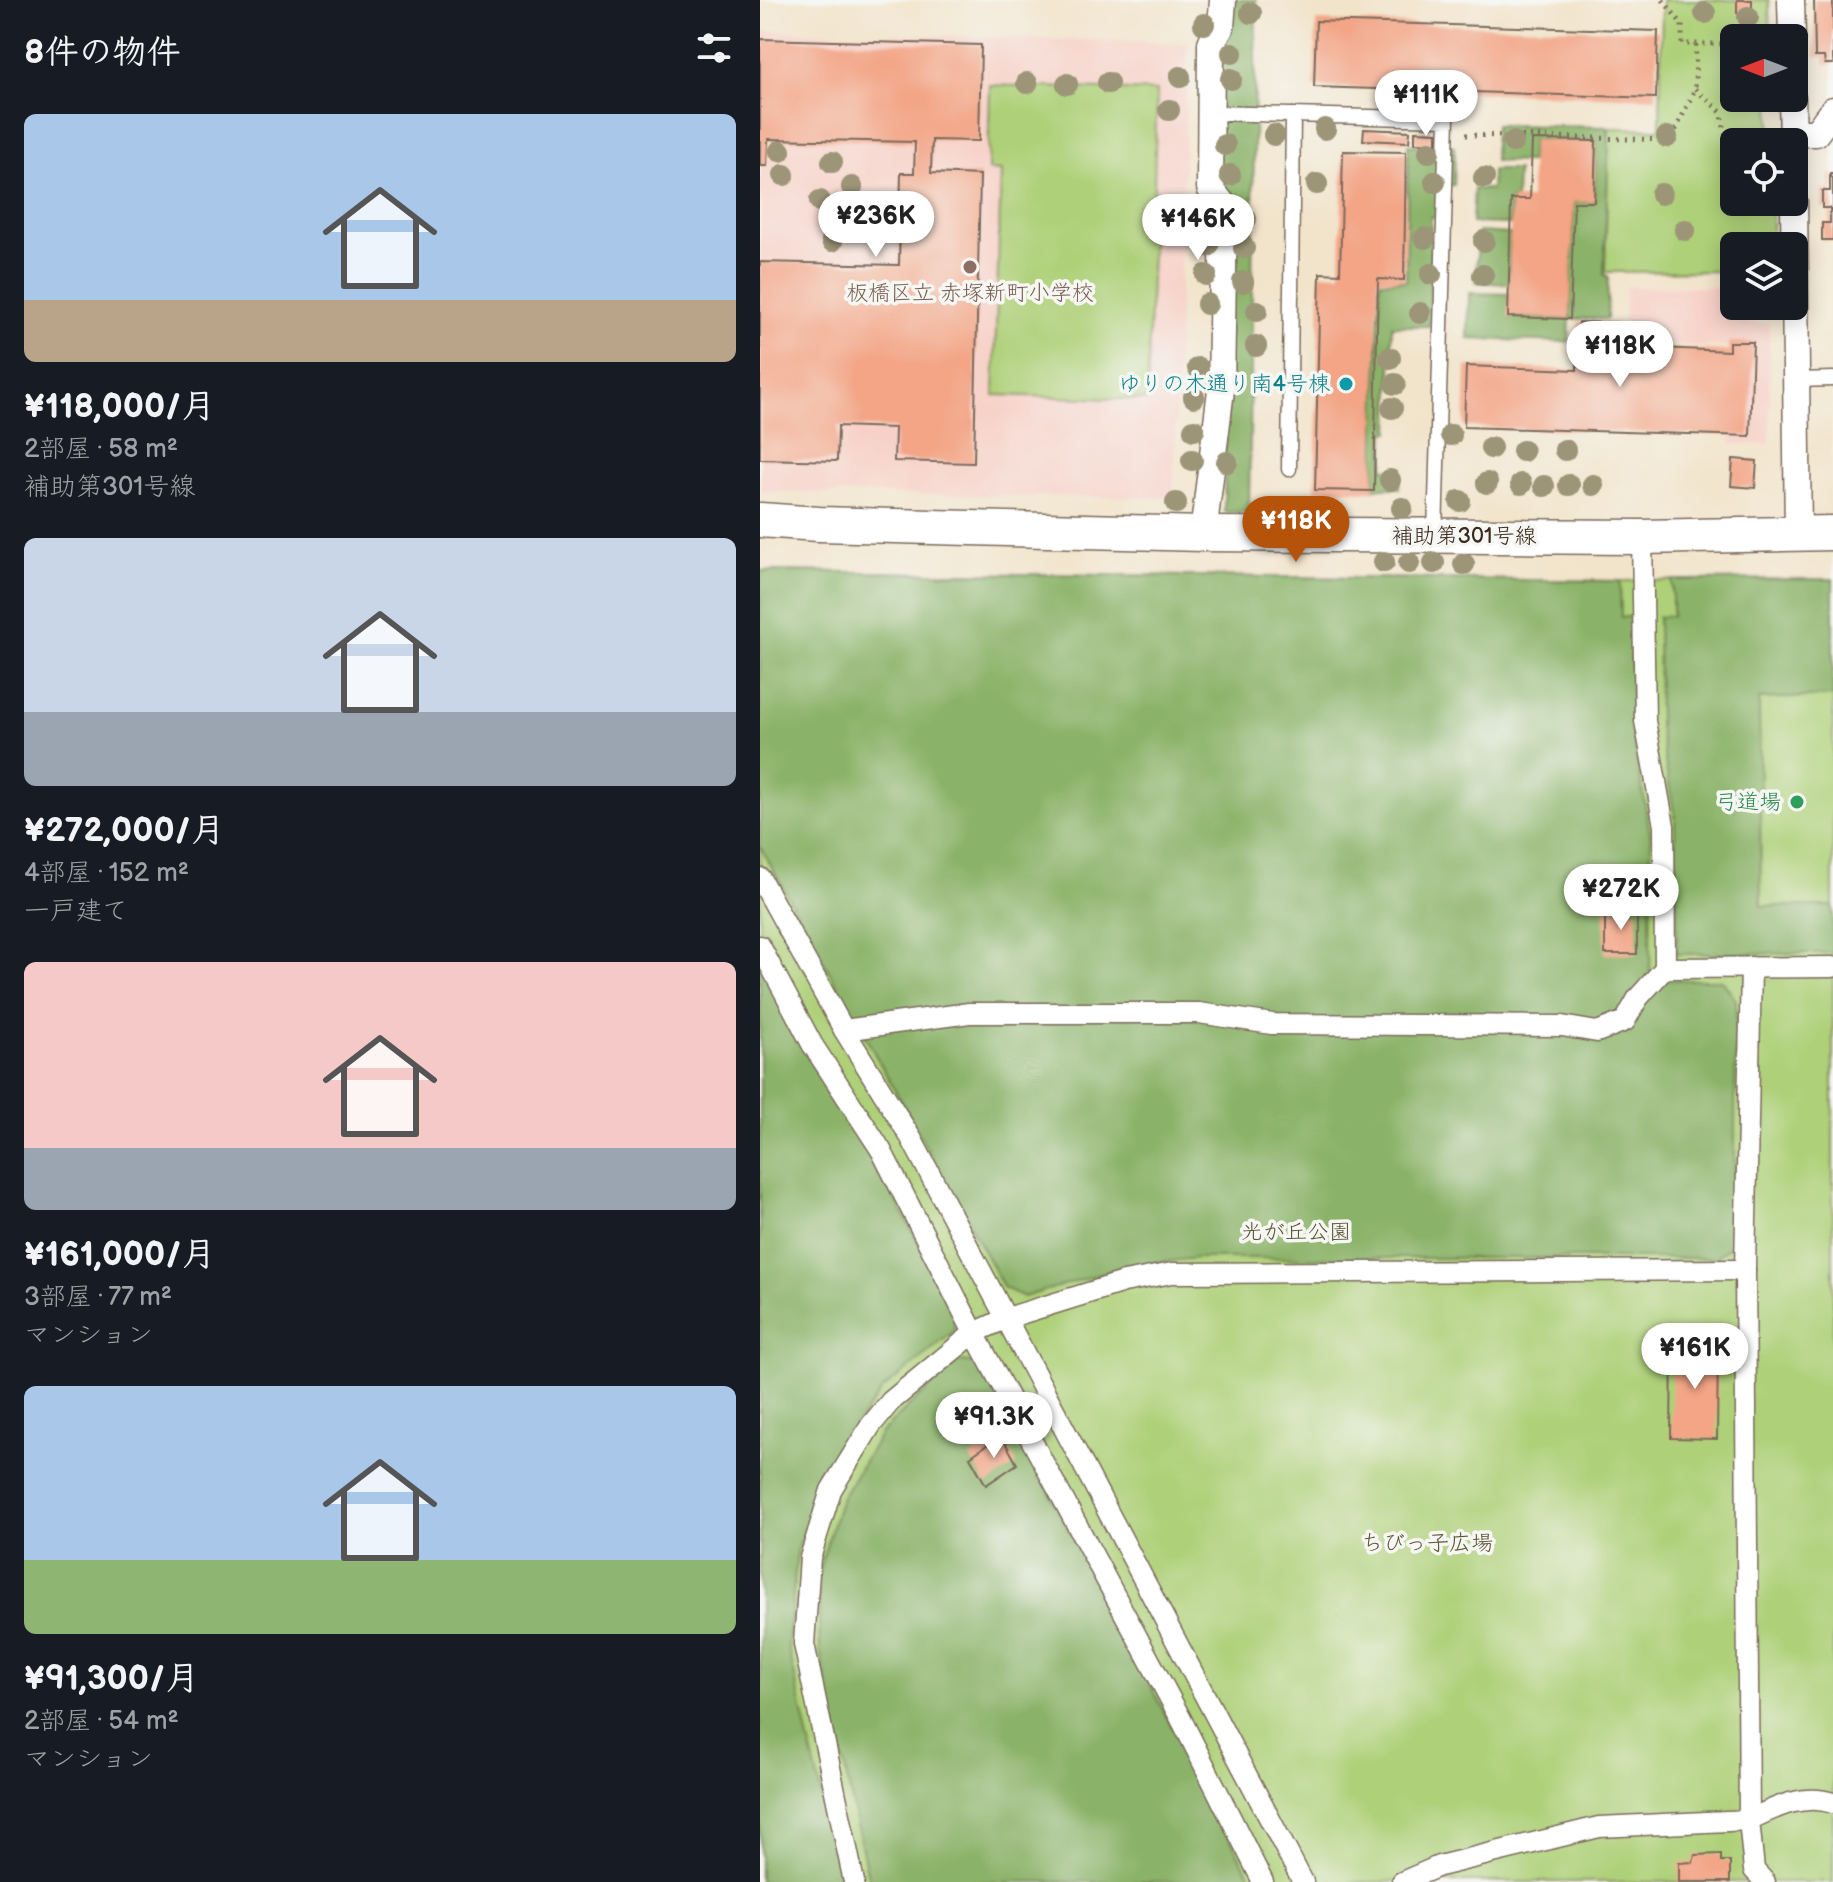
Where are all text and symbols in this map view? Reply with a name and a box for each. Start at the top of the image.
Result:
north arrow [1720,24,1808,112]
map controls [1720,24,1808,320]
icon: filters [692,26,736,70]
text: 8件の物件 [24,32,180,73]
pin: ¥111K [1370,70,1482,138]
text: ¥111K [1393,80,1459,111]
button: locate [1720,128,1808,216]
icon: home [308,166,452,310]
pin: ¥236K [820,191,932,259]
pin: ¥146K [1142,194,1254,262]
text: ¥236K [836,201,916,232]
text: ¥146K [1160,204,1236,235]
button: layers [1720,232,1808,320]
marker: 板橋区立 赤塚新町小学校 [961,258,979,276]
place label: 板橋区立 赤塚新町小学校 [846,280,1094,307]
pin: ¥118K [1564,321,1676,389]
text: ¥118K [1584,331,1656,362]
place label: ゆりの木通り南4号棟 [1119,371,1330,398]
marker: ゆりの木通り南4号棟 [1337,375,1355,393]
text: ¥118,000/月 [24,386,215,427]
text: 2部屋 · 58 m² [24,434,178,465]
text: 補助第301号線 [24,472,195,503]
pin: ¥118K [1240,496,1352,564]
text: ¥118K [1260,506,1332,537]
street label: 補助第301号線 [1392,523,1536,550]
icon: home [308,590,452,734]
place label: 弓道場 [1715,789,1781,816]
marker: 弓道場 [1788,793,1806,811]
text: ¥272,000/月 [24,810,225,851]
text: 4部屋 · 152 m² [24,858,189,889]
pin: ¥272K [1565,864,1677,932]
text: ¥272K [1582,874,1660,905]
text: 一戸建て [24,896,128,927]
icon: home [308,1014,452,1158]
park label: 光が丘公園 [1241,1219,1351,1246]
text: ¥161,000/月 [24,1234,216,1275]
text: 3部屋 · 77 m² [24,1282,172,1313]
text: マンション [24,1320,153,1351]
pin: ¥161K [1639,1323,1751,1391]
text: ¥161K [1659,1333,1731,1364]
pin: ¥91.3K [929,1392,1059,1460]
text: ¥91.3K [954,1402,1034,1433]
icon: home [308,1438,452,1582]
park label: ちびっ子広場 [1361,1530,1493,1557]
text: ¥91,300/月 [24,1658,199,1699]
text: 2部屋 · 54 m² [24,1706,179,1737]
text: マンション [24,1744,153,1775]

